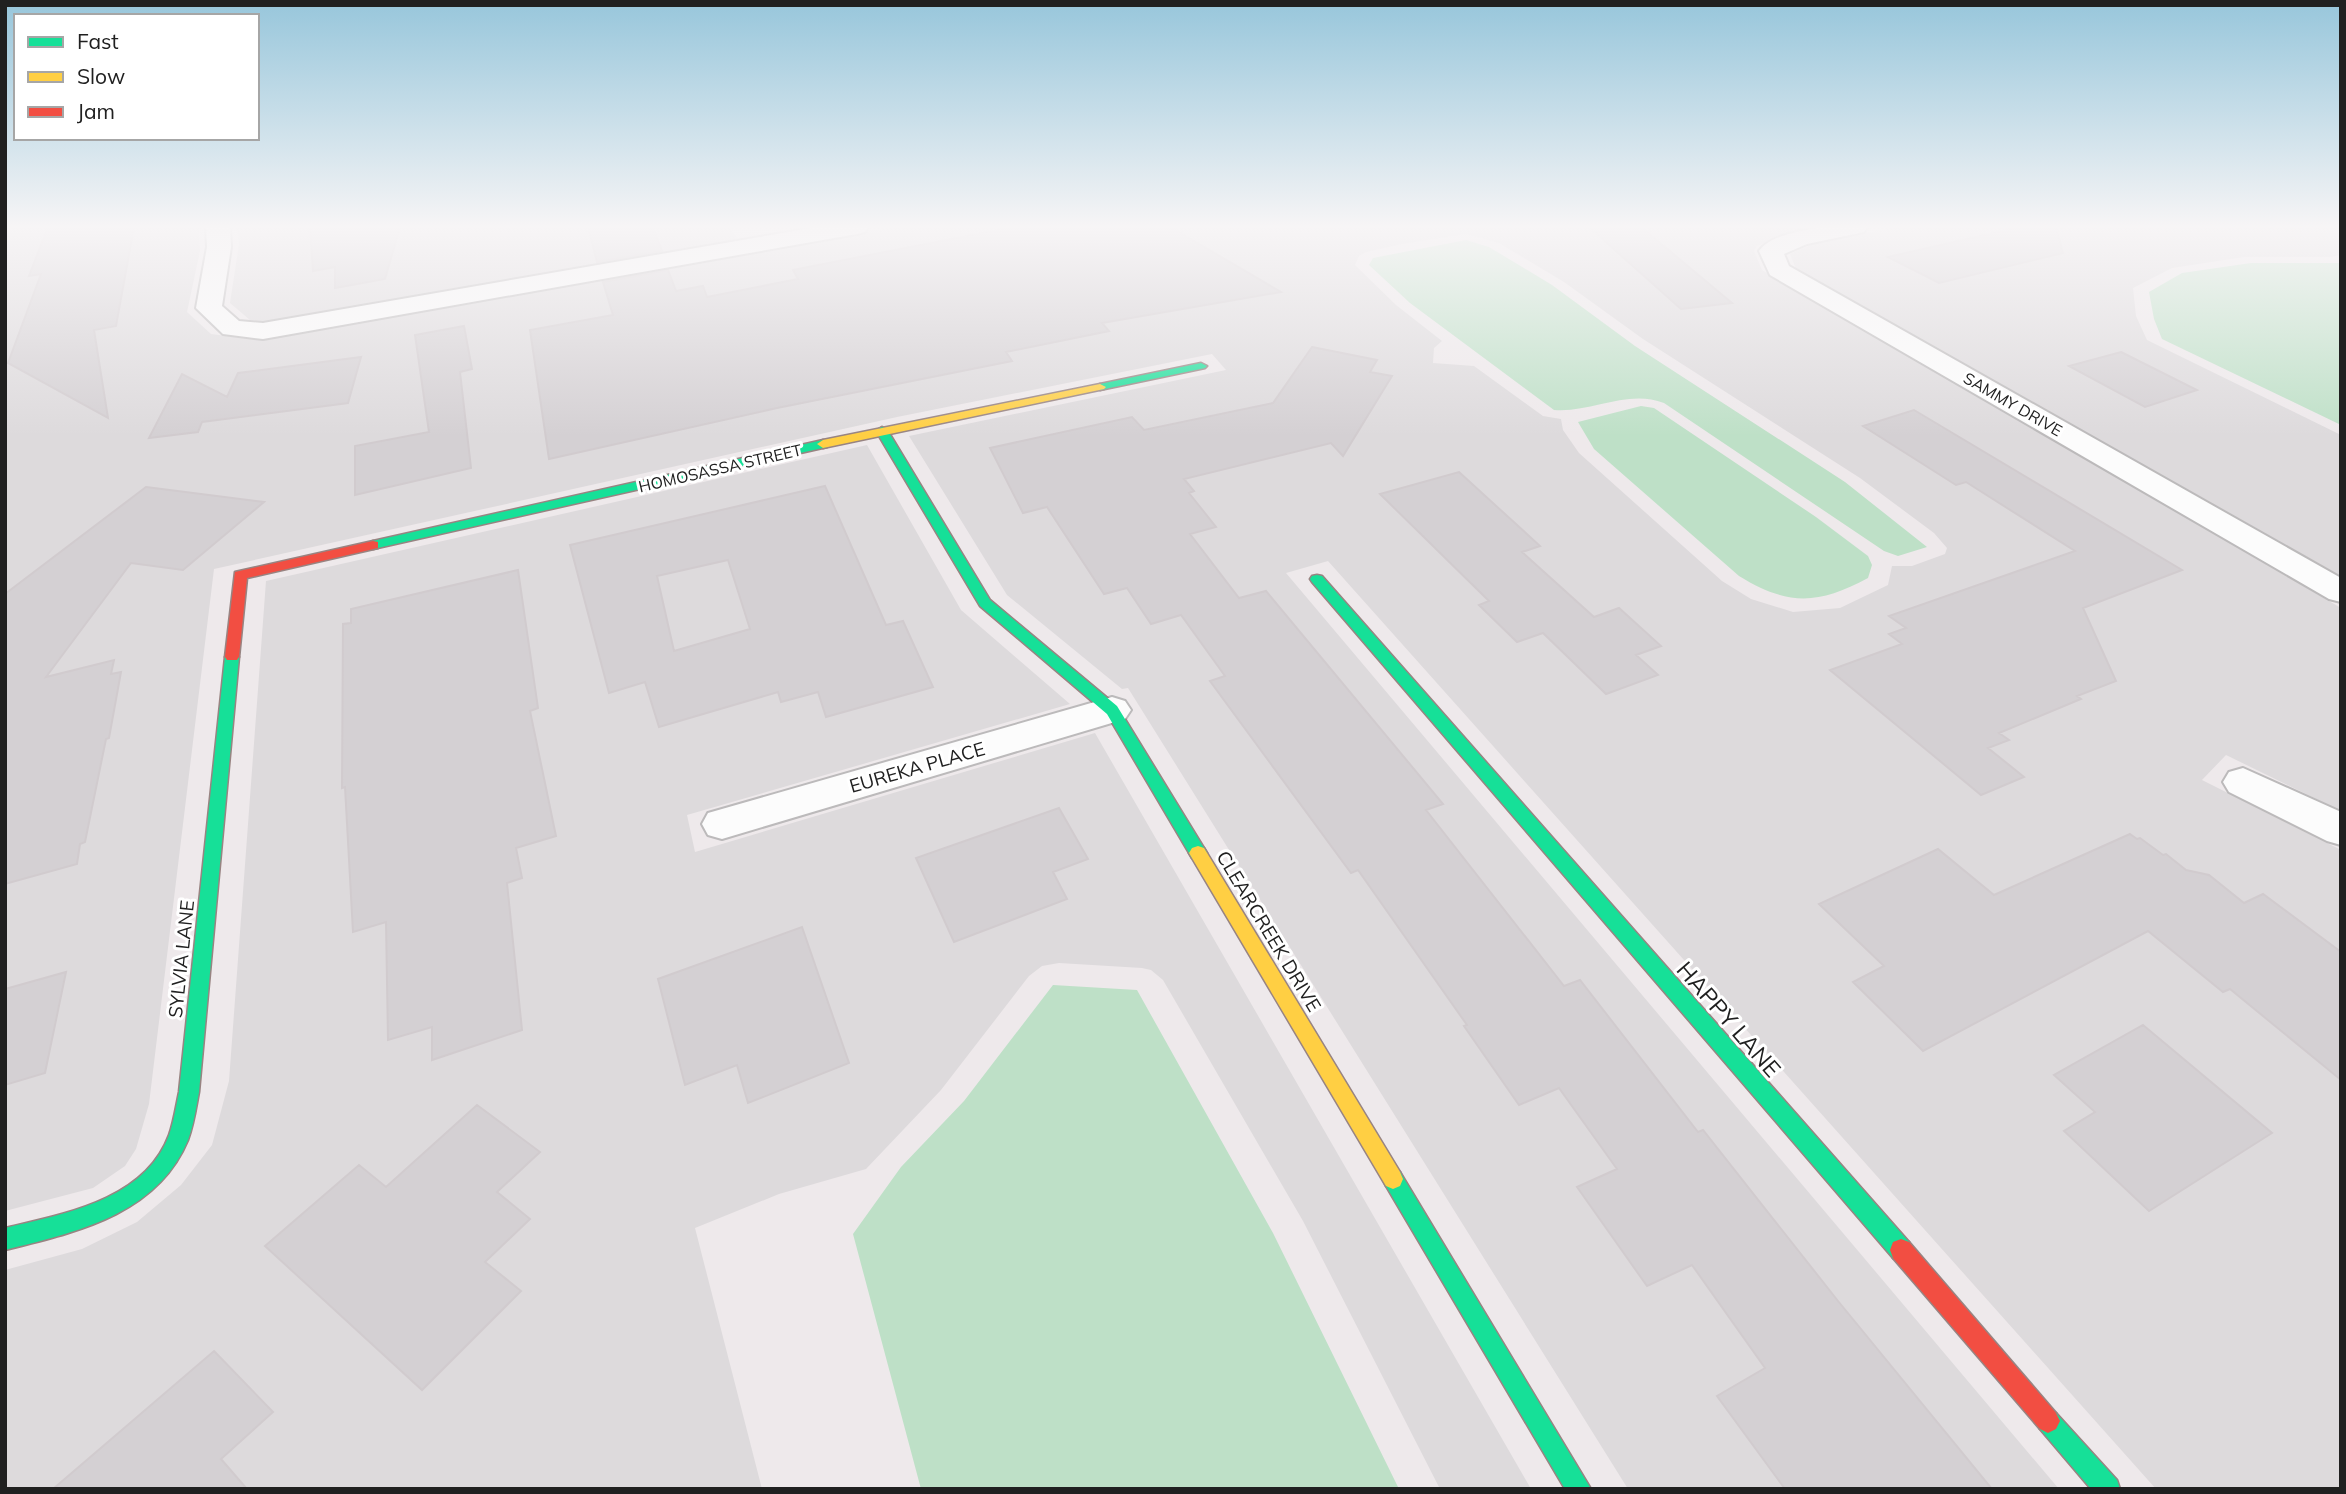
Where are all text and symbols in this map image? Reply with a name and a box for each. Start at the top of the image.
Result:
legend [14,14,259,140]
text: Fast [77,28,119,54]
text: Slow [77,63,125,89]
text: Jam [77,98,115,124]
street label: SAMMY DRIVE [1960,368,2066,440]
street label: HOMOSASSA STREET [636,439,804,497]
street label: EUREKA PLACE [846,736,988,798]
street label: CLEARCREEK DRIVE [1211,846,1327,1016]
street label: SYLVIA LANE [163,899,199,1019]
street label: HAPPY LANE [1671,955,1787,1083]

